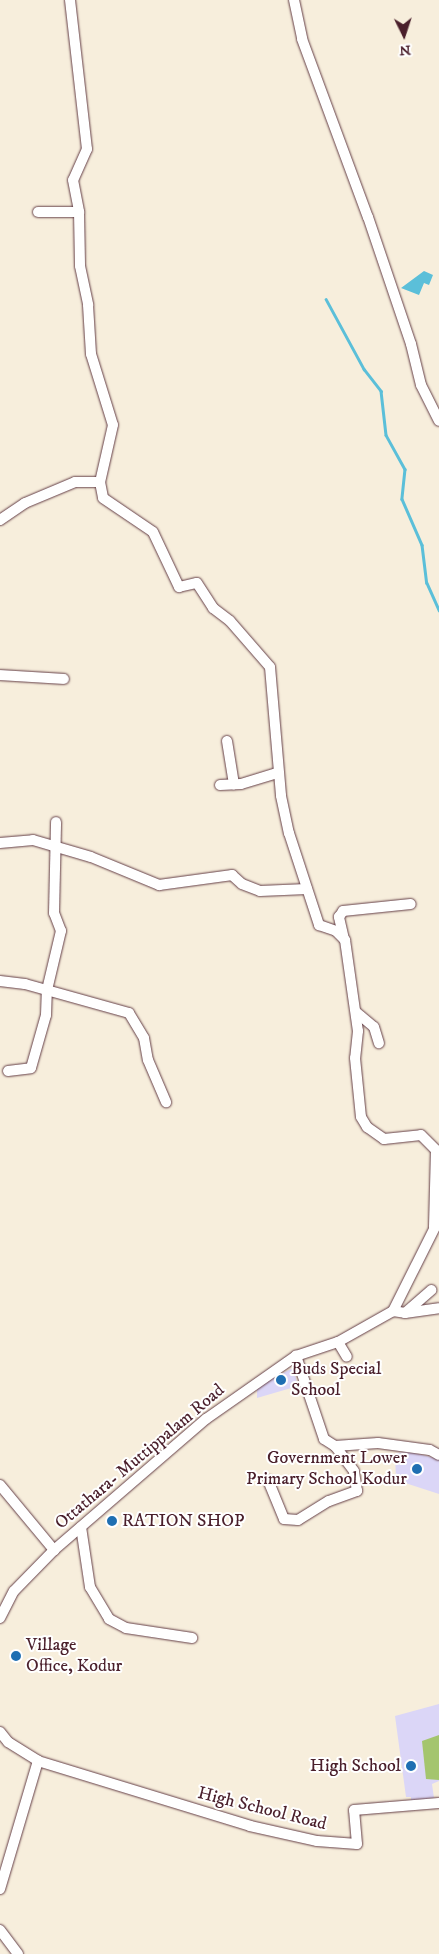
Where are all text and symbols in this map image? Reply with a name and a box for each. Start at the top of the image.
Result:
north arrow [379,10,429,60]
text: N [399,41,411,59]
place label: Buds Special School [291,1359,381,1402]
marker: Buds Special School [275,1374,287,1386]
street label: Ottathara- Muttippalam Road [51,1380,229,1534]
place label: Government Lower Primary School Kodur [246,1448,407,1490]
marker: Government Lower Primary School Kodur [411,1463,423,1475]
place label: RATION SHOP [122,1510,244,1532]
marker: RATION SHOP [106,1515,118,1527]
place label: Village Office, Kodur [26,1635,122,1678]
marker: Village Office, Kodur [10,1650,22,1662]
place label: High School [310,1755,401,1777]
marker: High School [405,1760,417,1772]
street label: High School Road [195,1783,329,1835]

